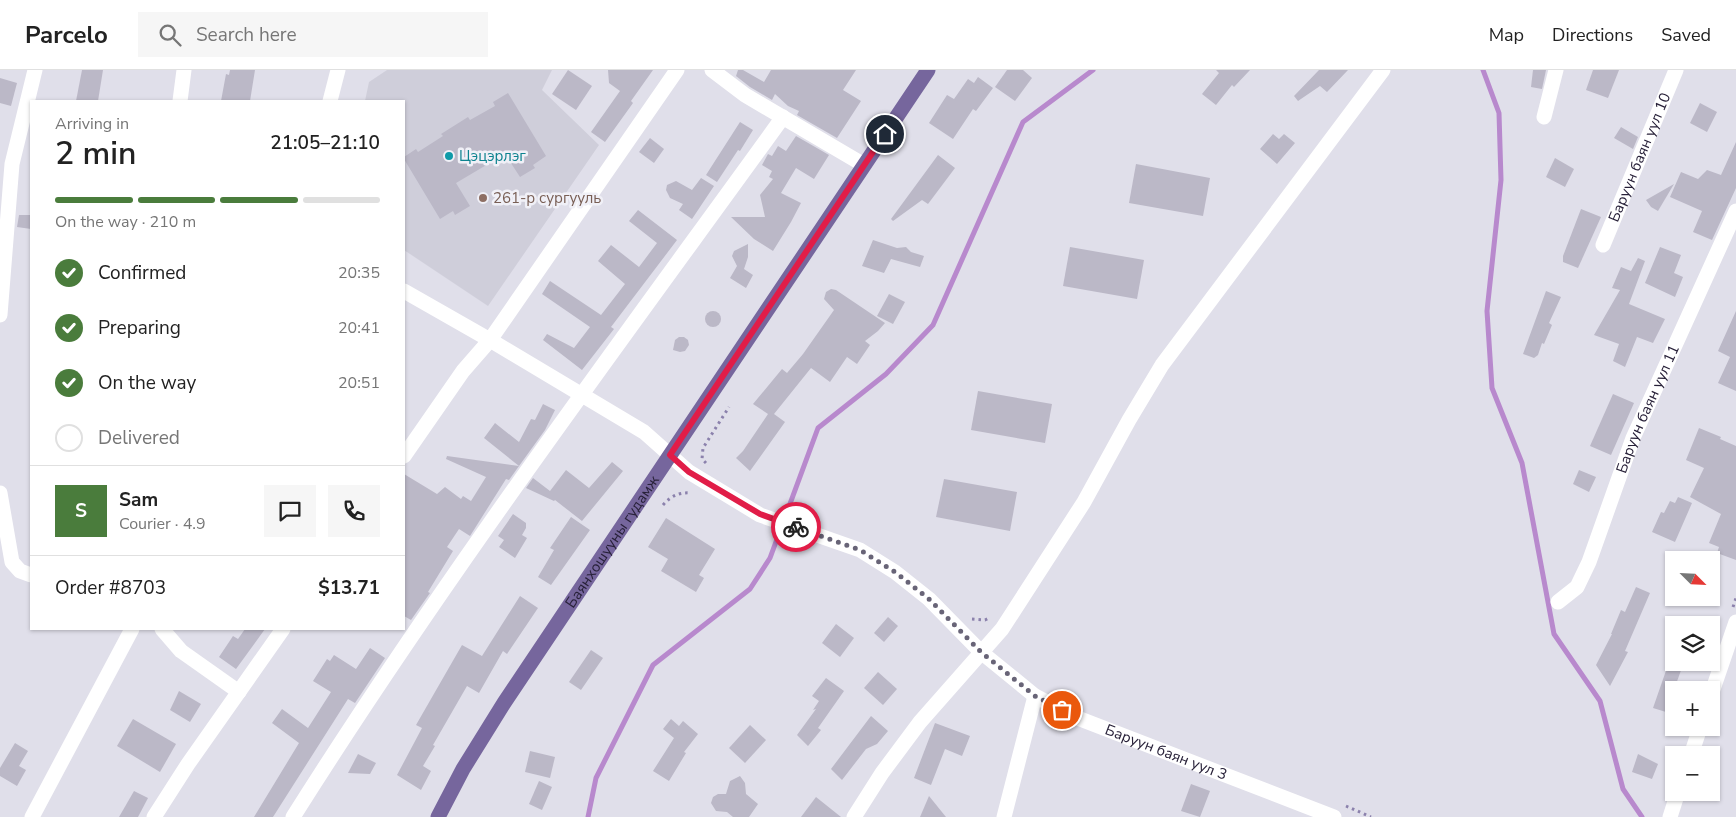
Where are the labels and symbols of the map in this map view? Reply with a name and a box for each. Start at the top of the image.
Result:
street label: Баруун баян уул 10 [1604,90,1675,225]
pin [864,113,906,155]
place label: Цэцэрлэг [459,146,526,166]
marker: Цэцэрлэг [443,150,455,162]
place label: 261-р сургууль [493,188,601,208]
marker: 261-р сургууль [477,192,489,204]
street label: Баруун баян уул 11 [1611,341,1684,476]
street label: Баянхошууны гудамж [560,471,664,612]
courier [771,502,821,552]
north arrow [1665,551,1720,606]
pin [1041,689,1083,731]
street label: Баруун баян уул 3 [1102,720,1230,785]

